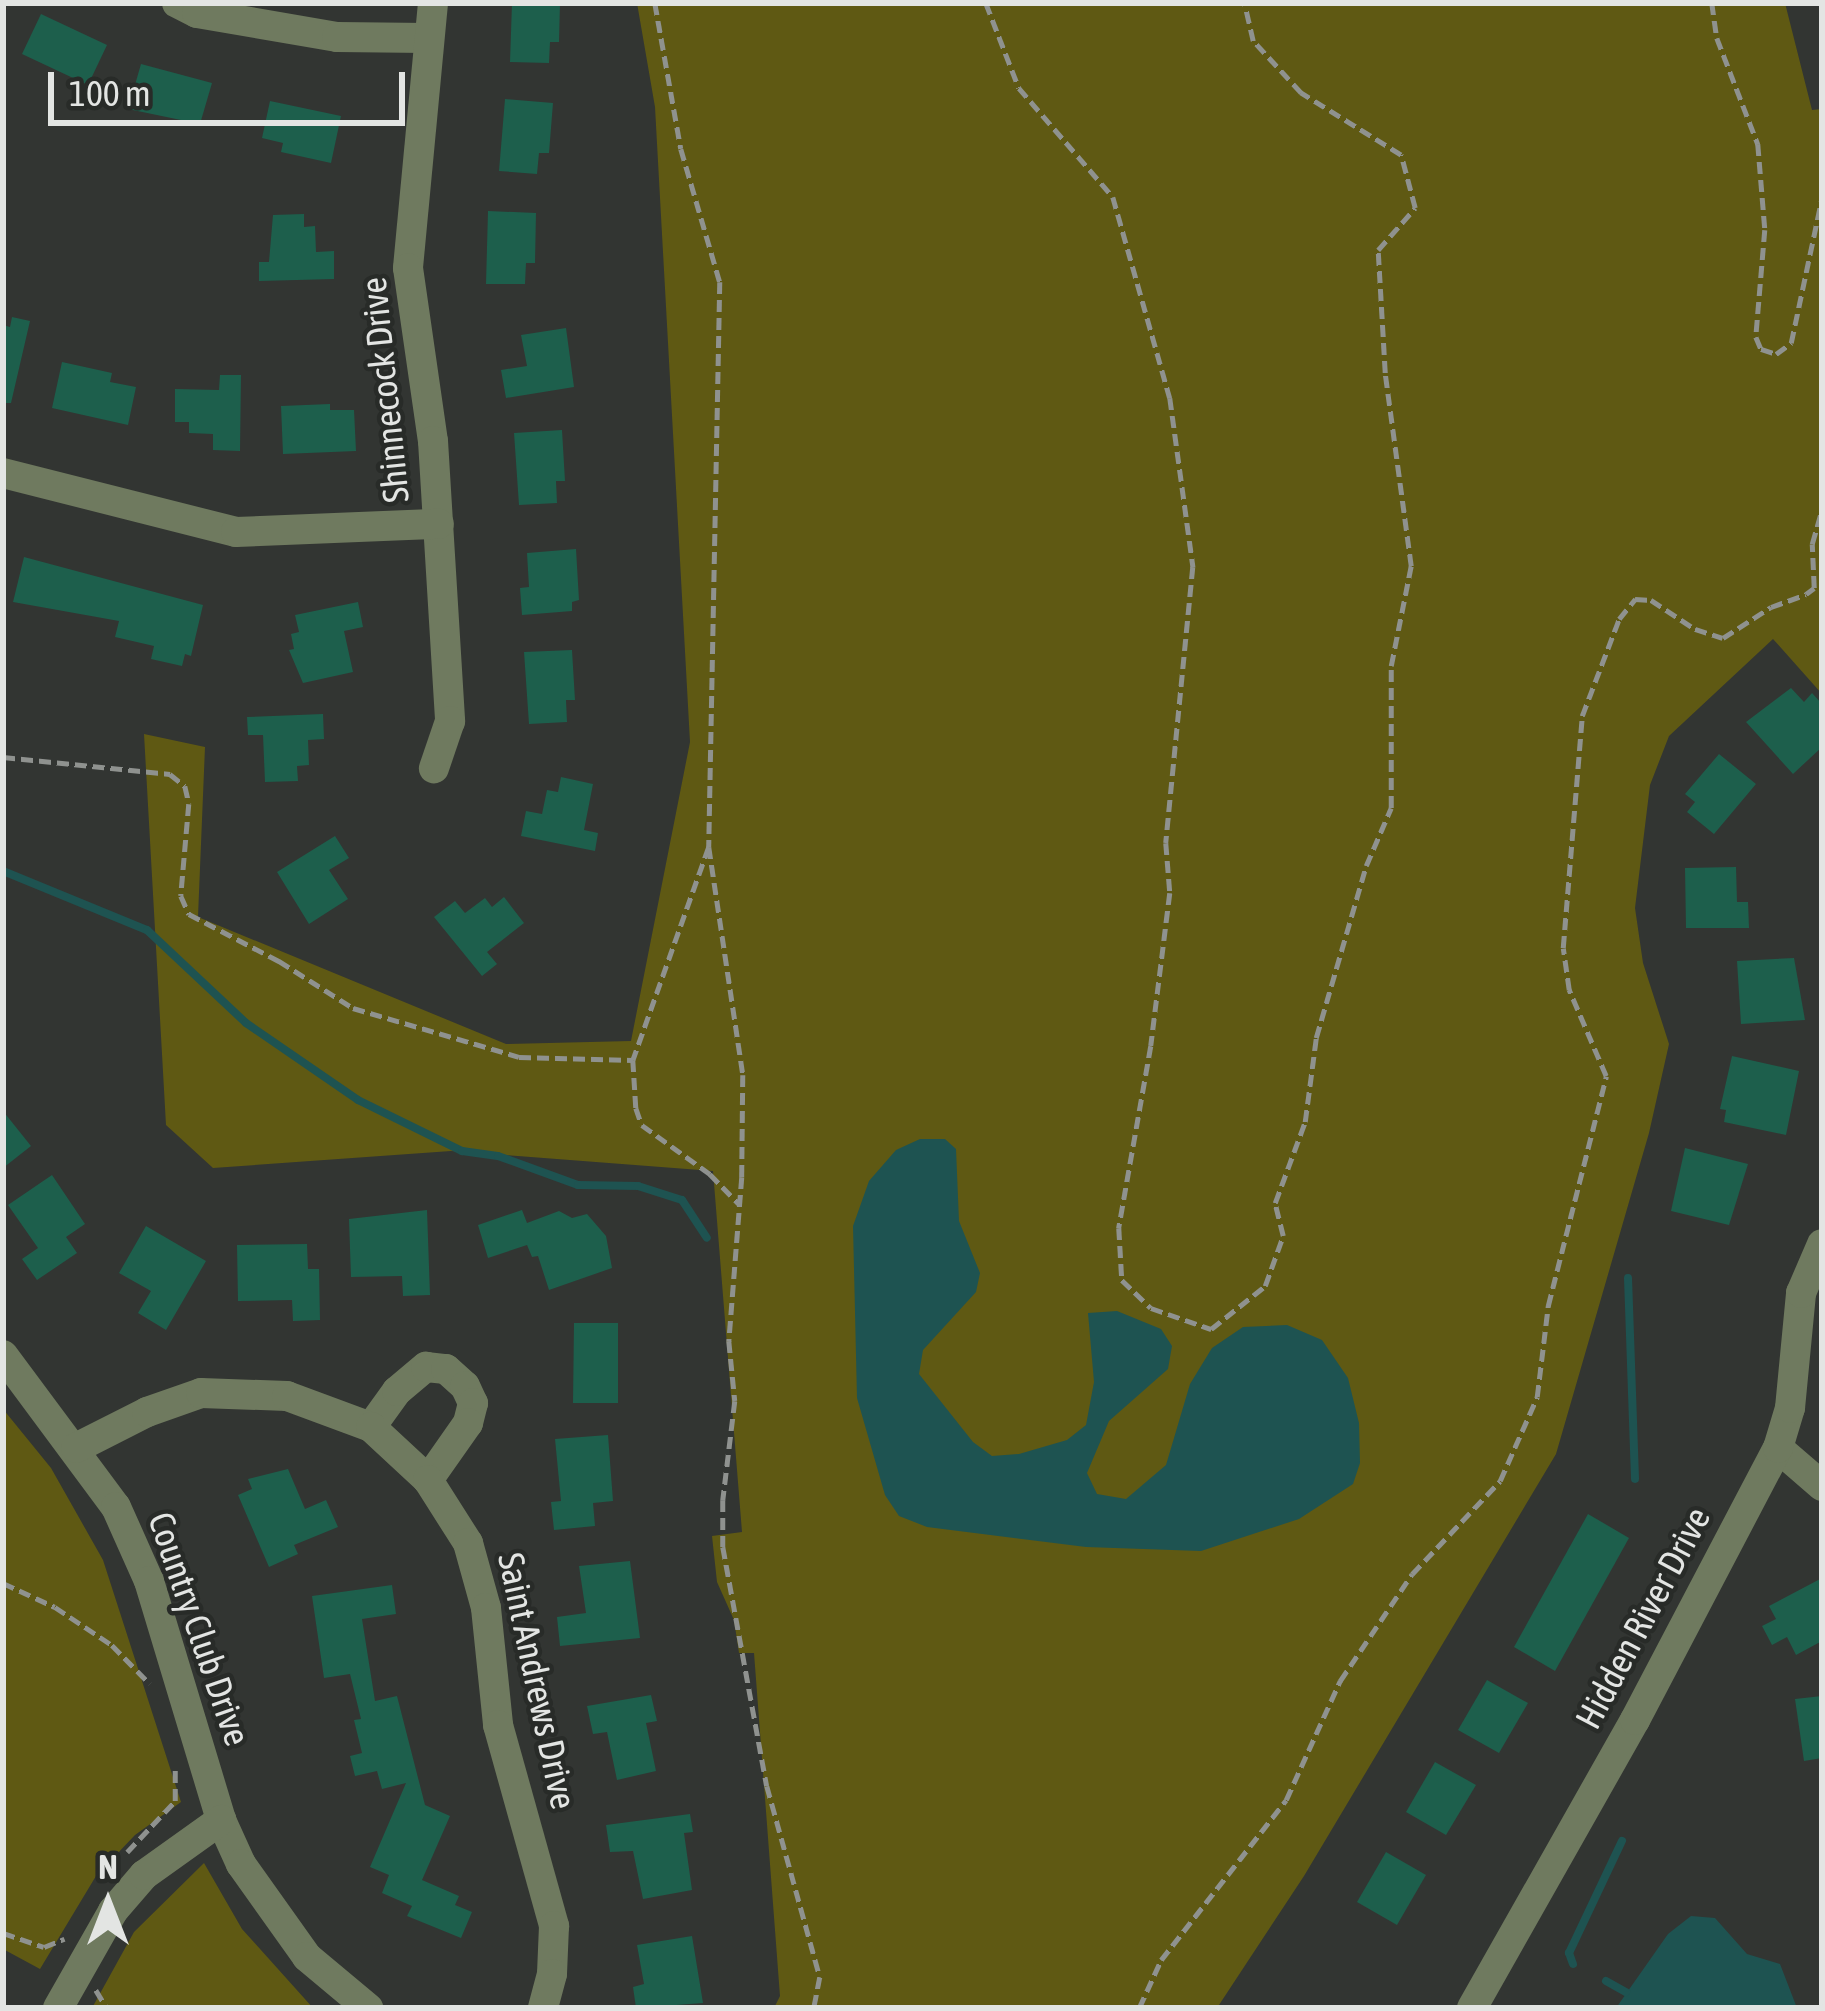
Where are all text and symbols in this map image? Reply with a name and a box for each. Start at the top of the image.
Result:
scale bar [54,48,411,122]
text: 100 m [69,72,151,114]
street label: Shinnecock Drive [352,275,418,505]
street label: Hidden River Drive [1567,1500,1719,1736]
street label: Country Club Drive [139,1507,259,1751]
street label: Saint Andrews Drive [489,1549,585,1813]
north arrow [48,1843,168,1963]
text: N [98,1848,118,1886]

